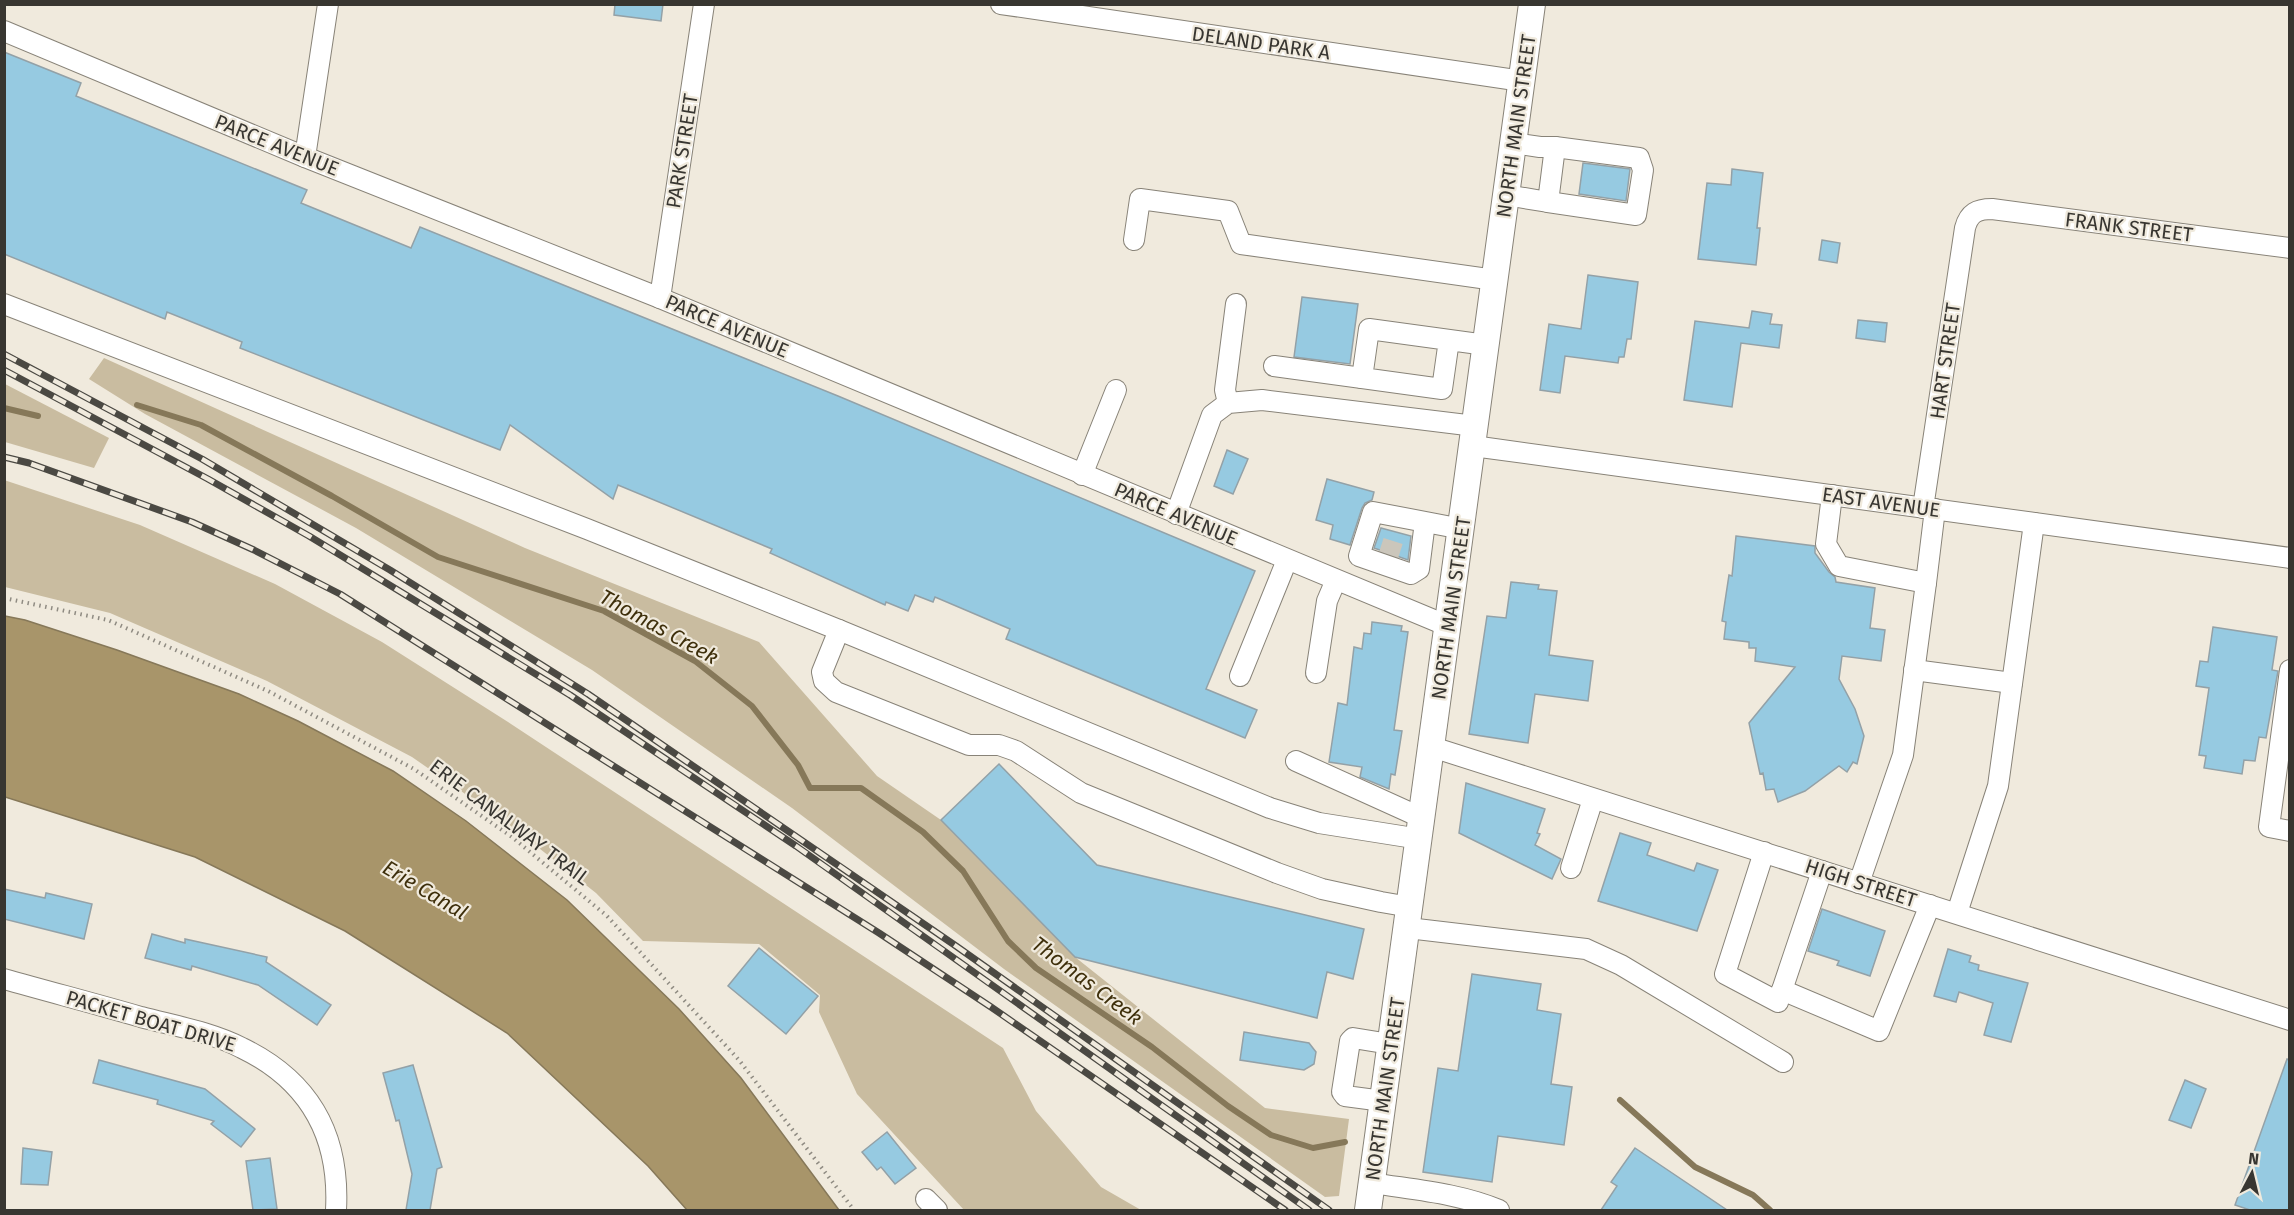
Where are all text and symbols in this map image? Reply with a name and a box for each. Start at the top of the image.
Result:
street label: DELAND PARK A [1190,21,1332,65]
street label: NORTH MAIN STREET [1491,32,1541,219]
street label: PARK STREET [661,91,703,210]
street label: PARCE AVENUE [211,109,343,181]
street label: FRANK STREET [2064,207,2195,247]
street label: PARCE AVENUE [662,289,792,363]
street label: HART STREET [1925,301,1965,421]
street label: PARCE AVENUE [1111,477,1241,551]
street label: EAST AVENUE [1820,482,1942,522]
street label: NORTH MAIN STREET [1426,514,1476,701]
water label: Thomas Creek [595,584,723,670]
street label: ERIE CANALWAY TRAIL [425,754,595,890]
street label: HIGH STREET [1802,854,1920,912]
water label: Erie Canal [378,855,472,925]
water label: Thomas Creek [1027,931,1147,1031]
street label: PACKET BOAT DRIVE [63,985,239,1057]
street label: NORTH MAIN STREET [1360,995,1410,1182]
north arrow [2222,1143,2282,1203]
text: N [2247,1149,2260,1169]

